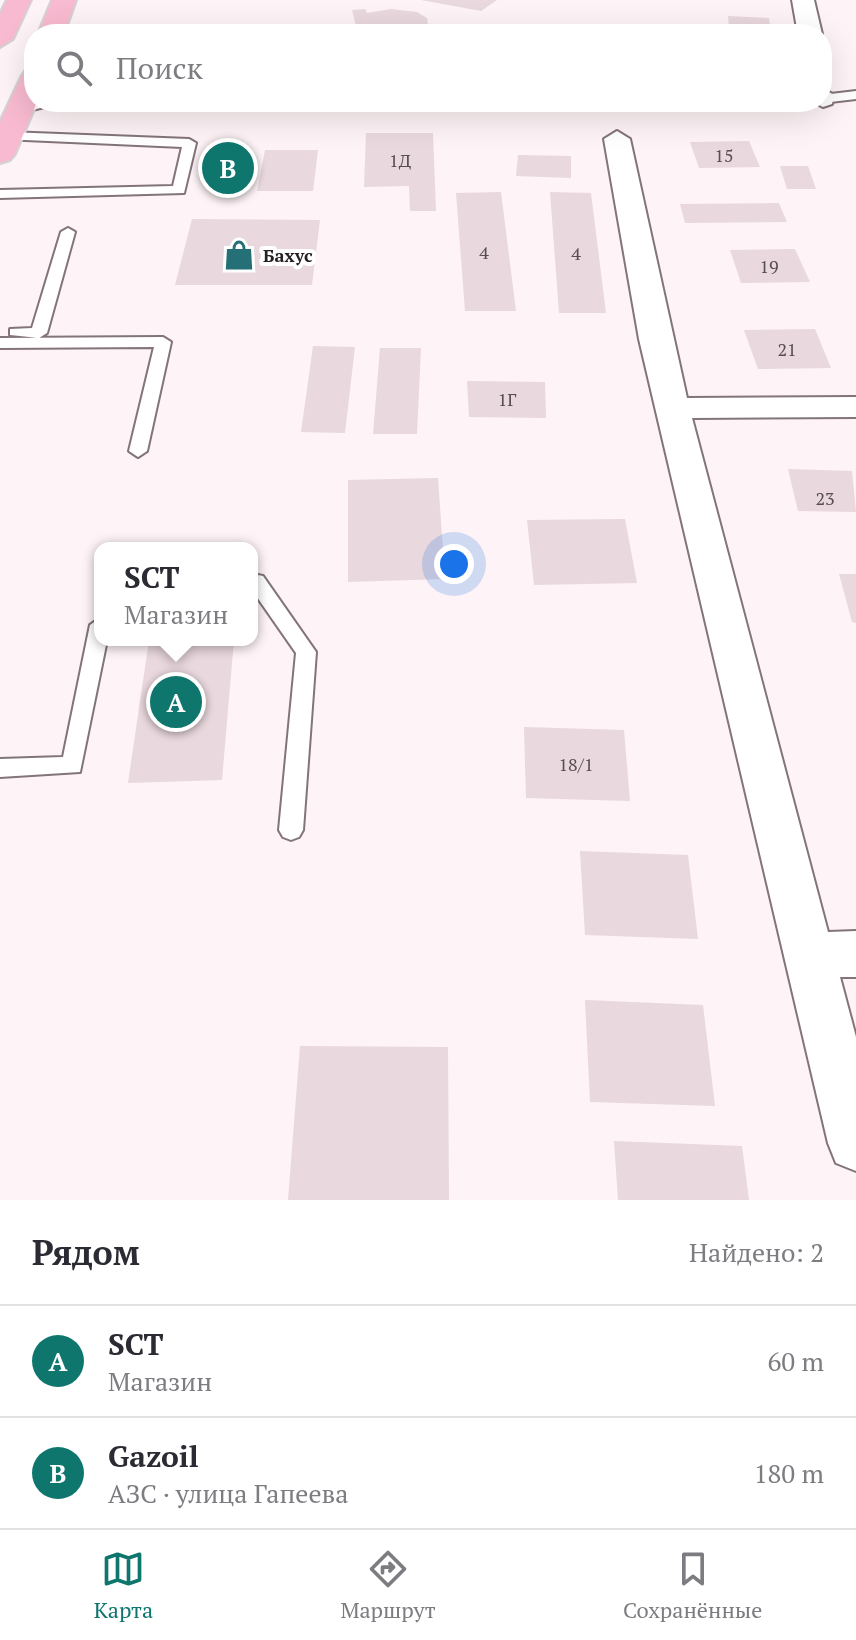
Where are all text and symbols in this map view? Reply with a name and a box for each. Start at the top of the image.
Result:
search box [24,24,832,112]
icon: search [52,46,96,90]
text: Поиск [116,48,203,88]
pin: B [202,138,254,198]
house number: 15 [714,143,734,167]
house number: 1Д [389,148,412,172]
shop icon: Бахус [222,238,256,272]
house number: 4 [479,240,489,264]
house number: 4 [571,241,581,265]
place label: Бахус [263,243,313,267]
house number: 19 [759,254,779,278]
house number: 21 [777,337,797,361]
house number: 1Г [498,387,516,411]
house number: 23 [815,486,835,510]
popup [94,542,258,646]
your location [434,544,474,584]
text: SCT [124,557,180,597]
text: Магазин [124,597,228,631]
pin: A [150,672,202,732]
house number: 18/1 [559,752,593,776]
text: Рядом [32,1230,140,1275]
text: Найдено: 2 [689,1235,824,1269]
text: SCT [108,1324,164,1364]
text: A [49,1344,67,1378]
text: 60 m [768,1344,824,1378]
text: Магазин [108,1364,212,1398]
text: Gazoil [108,1436,199,1476]
text: B [50,1456,66,1490]
text: 180 m [754,1456,824,1490]
text: АЗС · улица Гапеева [108,1476,348,1510]
tab: Карта [94,1547,153,1624]
tab: Маршрут [340,1547,436,1624]
tab: Сохранённые [623,1547,762,1624]

